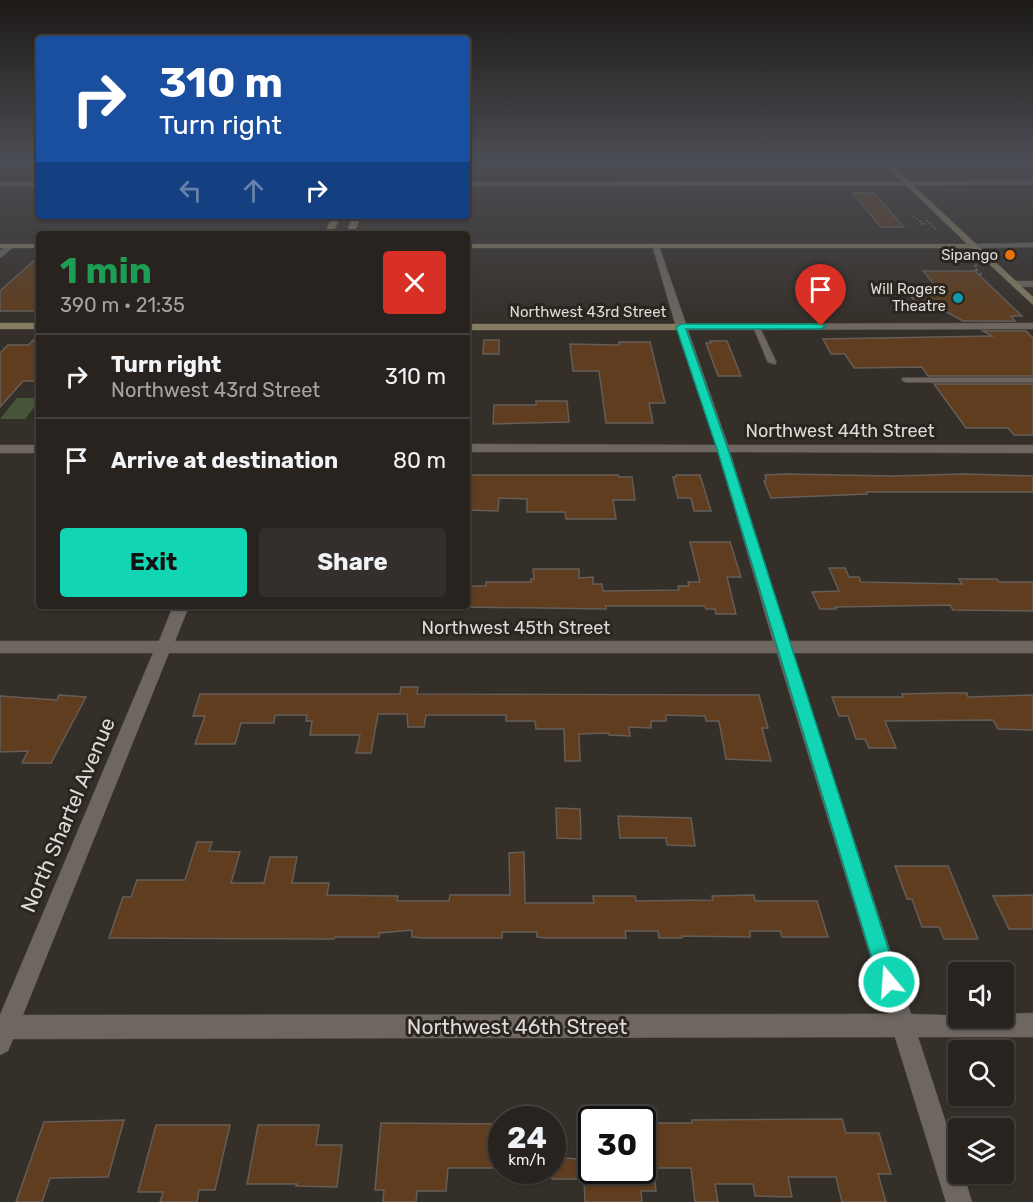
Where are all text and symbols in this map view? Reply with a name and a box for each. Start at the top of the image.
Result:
text: 310 m [159,58,283,108]
icon: right [60,60,138,138]
text: Turn right [159,109,282,141]
icon: left [174,174,207,207]
icon: ahead [237,174,270,207]
icon: right [300,174,333,207]
place label: Sipango [941,246,998,264]
marker: Sipango [1003,248,1017,262]
text: 1 min [60,249,152,292]
button: close [383,251,446,314]
pin [795,264,846,326]
icon: arrive [804,273,837,306]
place label: Will Rogers Theatre [870,280,946,315]
marker: Will Rogers Theatre [951,291,965,305]
text: 390 m · 21:35 [60,293,185,317]
street label: Northwest 43rd Street [510,303,667,321]
text: Turn right [111,351,221,378]
icon: right [60,360,93,393]
text: 310 m [385,363,446,390]
text: Northwest 43rd Street [111,378,320,402]
street label: Northwest 44th Street [745,420,935,442]
icon: arrive [60,444,93,477]
text: Arrive at destination [111,447,338,474]
text: 80 m [393,447,446,474]
button: Exit [60,528,247,597]
button: Share [259,528,446,597]
street label: Northwest 45th Street [422,617,610,639]
street label: North Shartel Avenue [15,714,120,916]
position arrow [857,950,921,1014]
map controls [948,962,1014,1184]
button: sound [948,962,1014,1028]
street label: Northwest 46th Street [407,1014,627,1039]
button: search [948,1040,1014,1106]
speed limit sign: 30 [578,1106,656,1184]
button: layers [948,1118,1014,1184]
text: 24 [507,1120,547,1156]
text: km/h [508,1151,546,1169]

